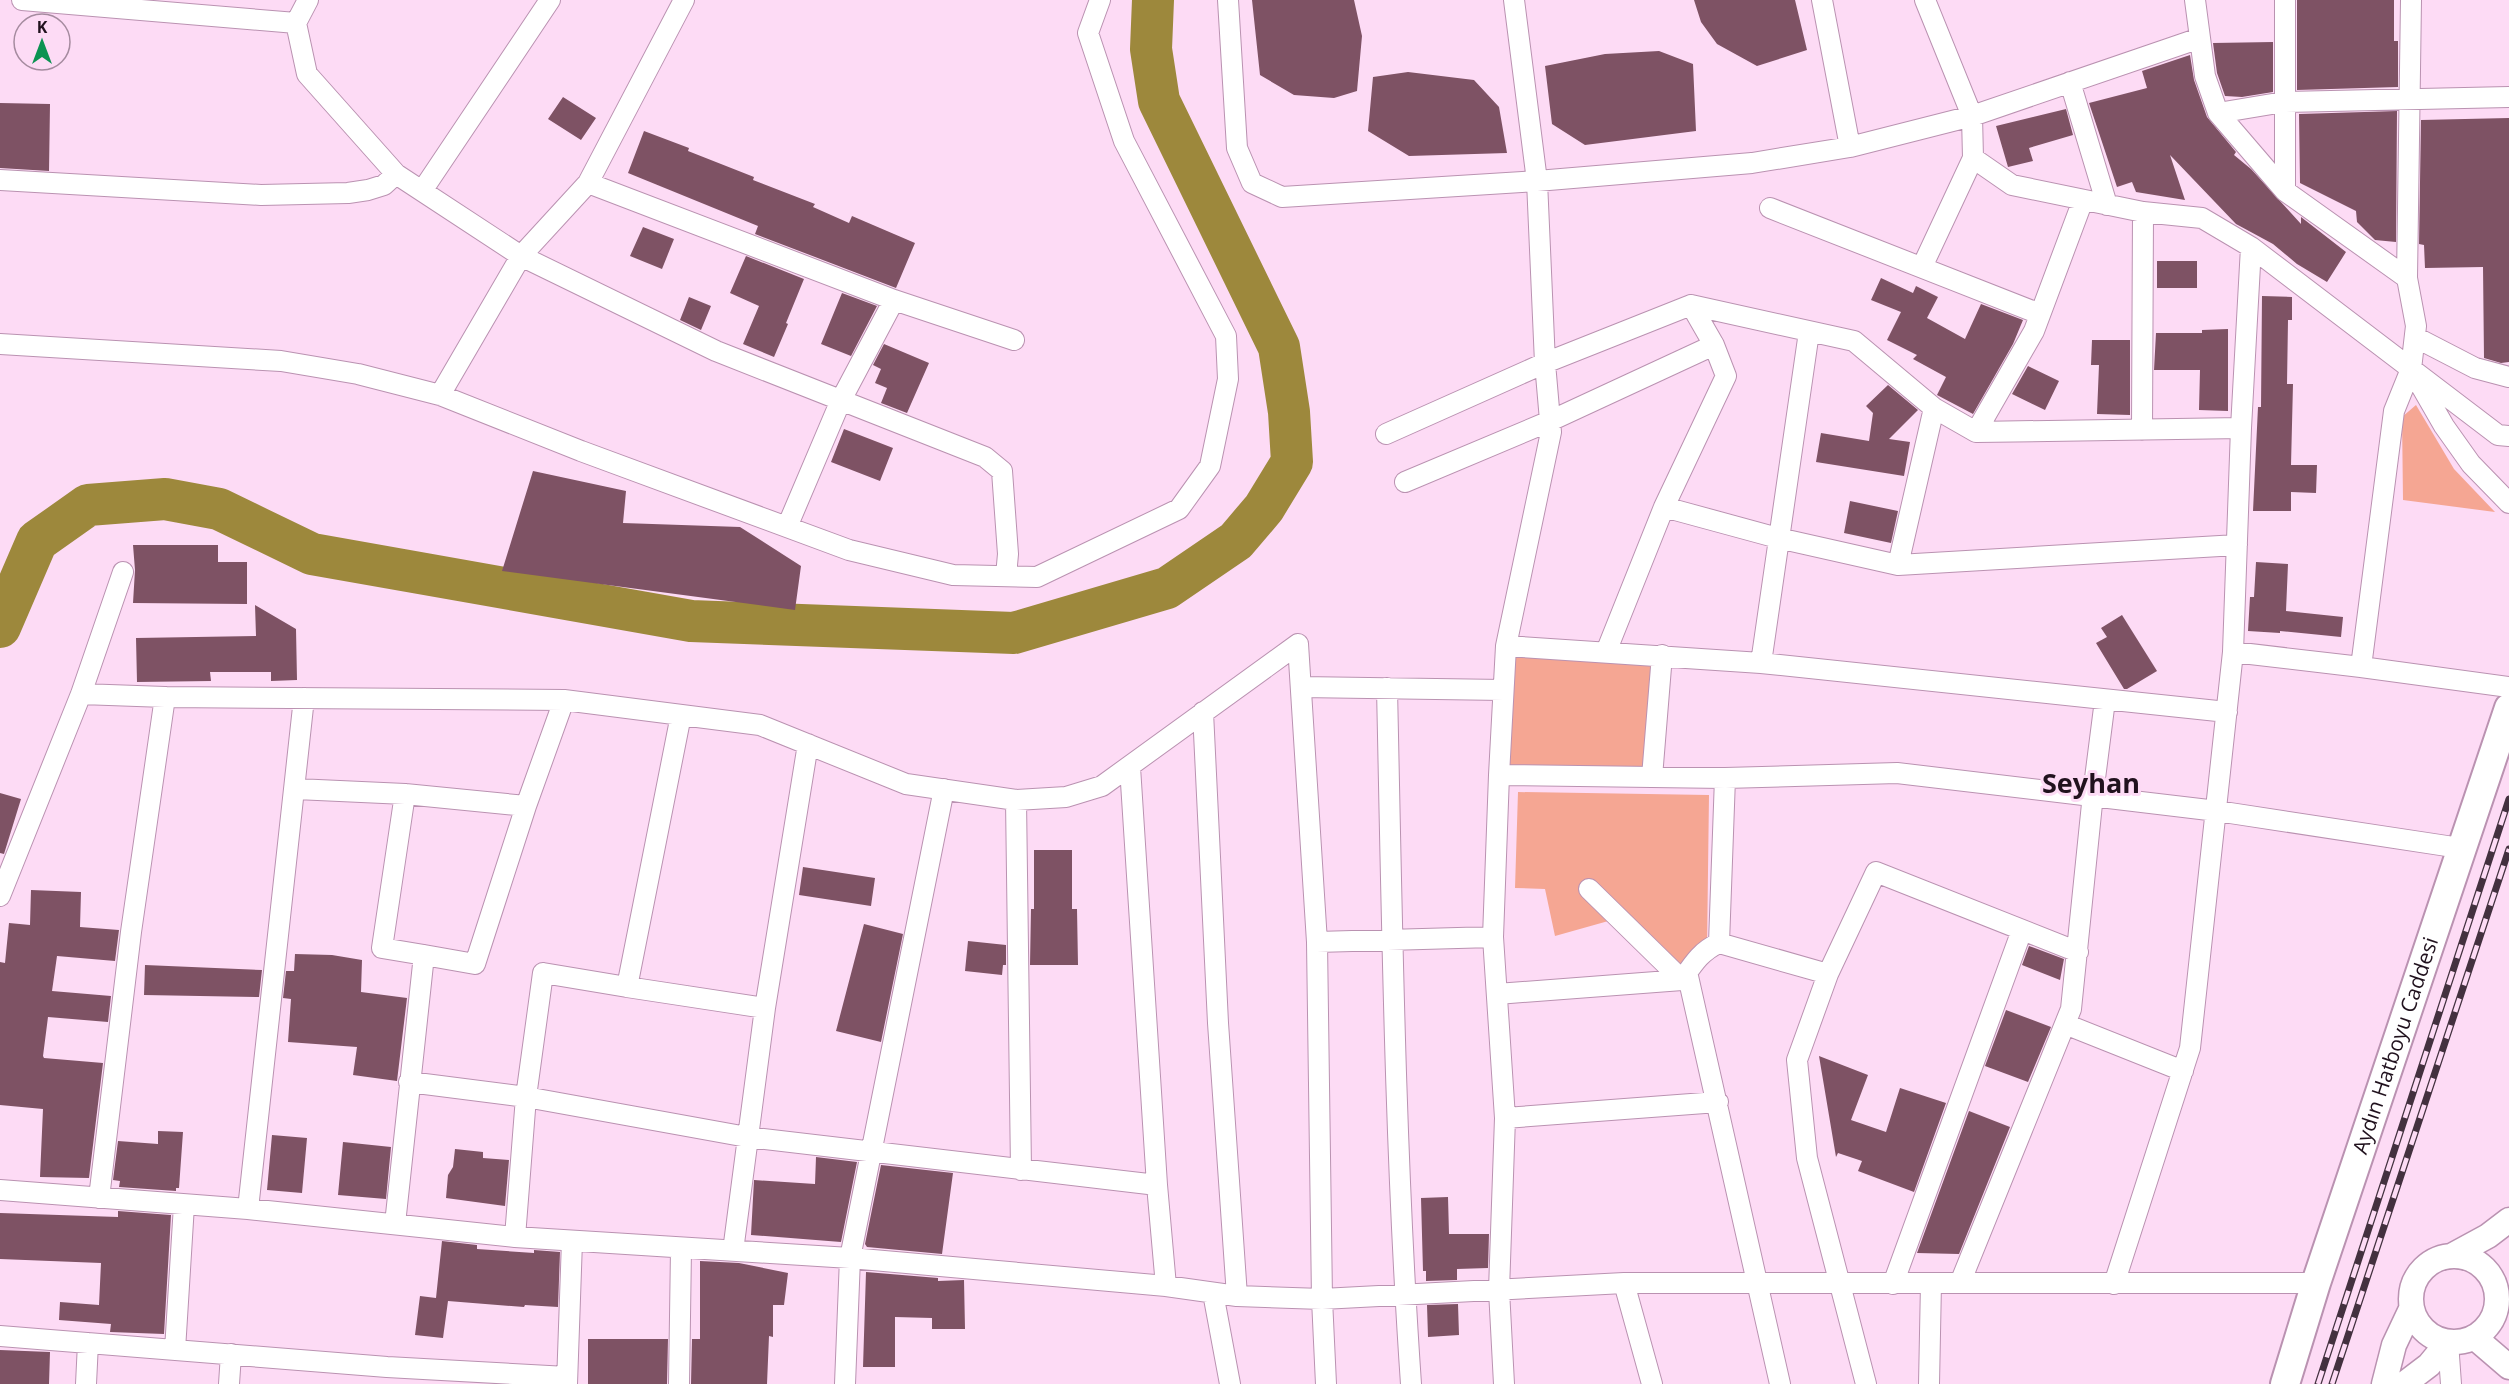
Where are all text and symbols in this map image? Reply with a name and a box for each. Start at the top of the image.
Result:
north arrow [12,12,72,72]
text: K [37,16,48,38]
district label: Seyhan [2042,764,2140,801]
street label: Aydın Hatboyu Caddesi [2345,933,2444,1157]

